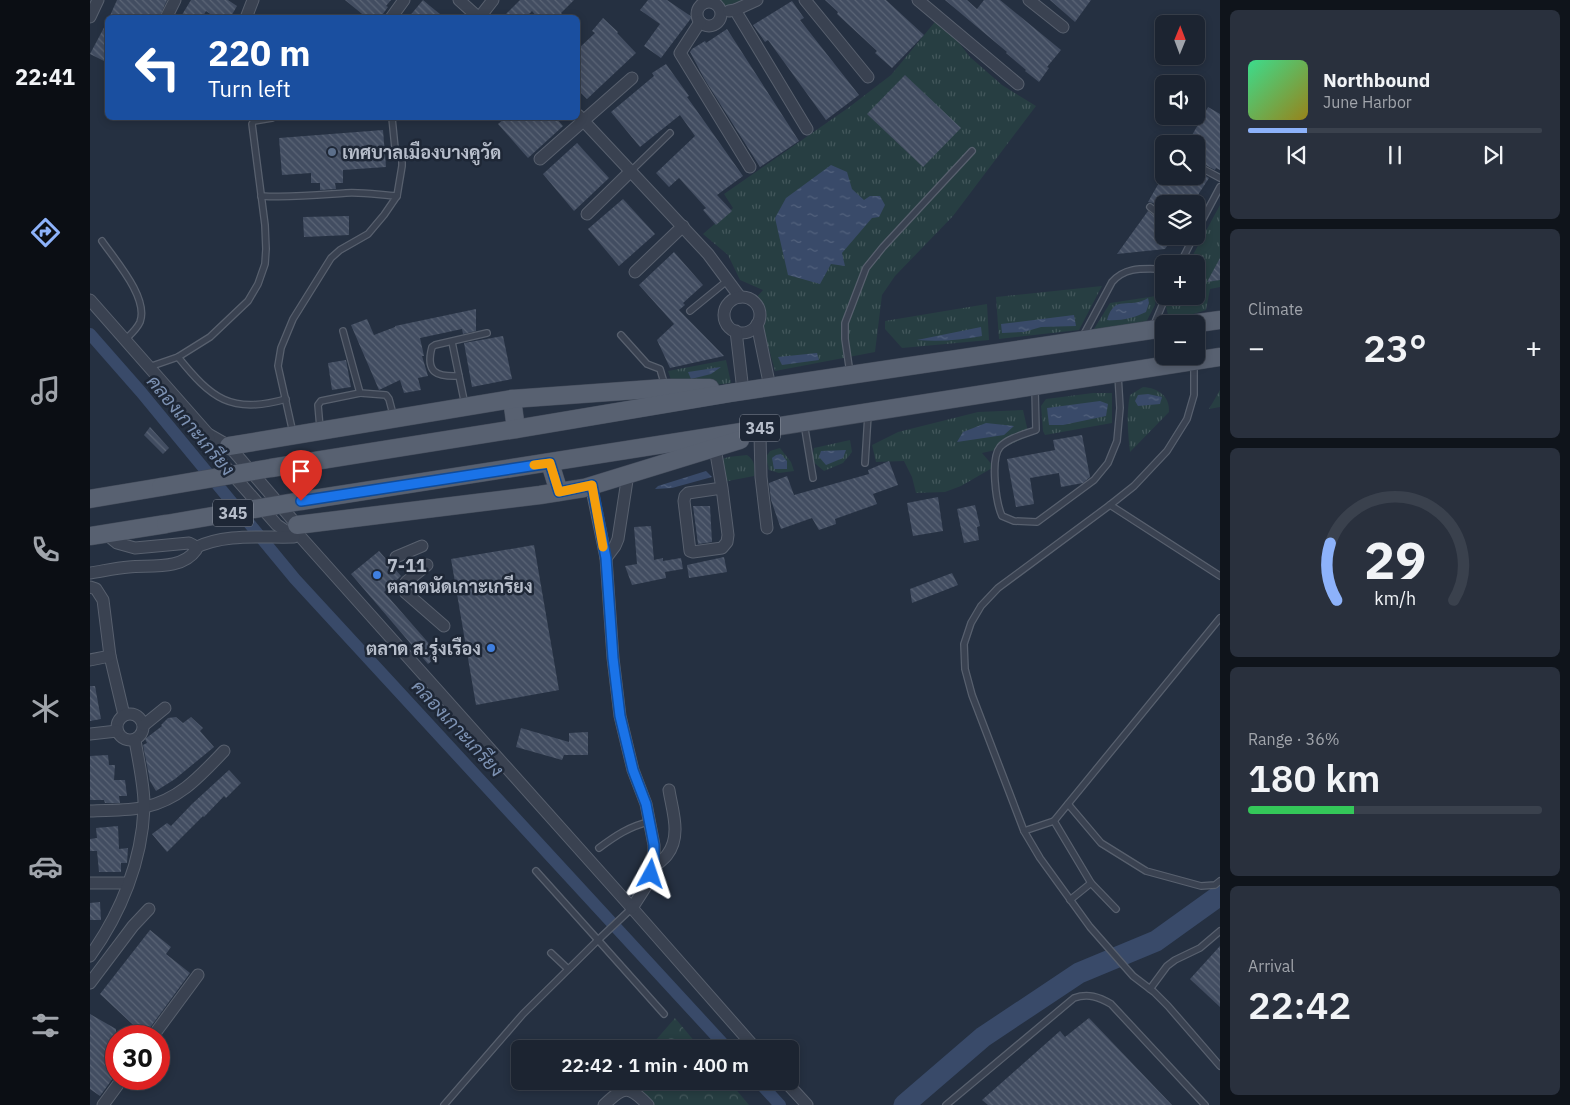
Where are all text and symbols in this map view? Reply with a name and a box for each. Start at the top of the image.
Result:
north arrow [1155,15,1205,65]
map controls [1155,15,1205,365]
text: 220 m [208,30,311,76]
icon: left [125,35,190,100]
text: 22:41 [15,62,75,91]
text: Northbound [1323,68,1430,92]
text: Turn left [208,74,291,103]
button: sound [1155,75,1205,125]
text: June Harbor [1323,92,1412,112]
button: search [1155,135,1205,185]
place label: เทศบาลเมืองบางคูวัด [342,141,501,166]
icon: previous [1283,141,1311,169]
icon: pause [1381,141,1409,169]
icon: next [1479,141,1507,169]
marker: เทศบาลเมืองบางคูวัด [326,146,338,158]
button: layers [1155,195,1205,245]
icon: directions [28,215,63,250]
button: + [1155,255,1205,305]
text: Climate [1248,299,1303,319]
button: − [1155,315,1205,365]
text: 23° [1363,323,1427,372]
text: − [1248,329,1265,366]
text: + [1525,329,1542,366]
water label: คลองเกาะเกรียง [142,370,240,480]
icon: music [28,373,63,408]
road number: 345 [740,414,780,442]
pin [280,450,322,501]
icon: arrive [287,457,315,485]
road number: 345 [213,499,253,526]
text: 29 [1364,526,1426,593]
icon: phone [28,532,63,567]
place label: 7-11 ตลาดนัดเกาะเกรียง [387,554,533,598]
marker: 7-11 ตลาดนัดเกาะเกรียง [371,569,383,581]
text: km/h [1374,587,1416,610]
place label: ตลาด ส.รุ่งเรือง [366,637,481,663]
marker: ตลาด ส.รุ่งเรือง [485,642,497,654]
water label: คลองเกาะเกรียง [407,674,509,782]
icon: climate [28,691,63,726]
text: Range · 36% [1248,729,1340,749]
text: 180 km [1248,753,1380,802]
position arrow [624,847,676,899]
icon: car [28,849,63,884]
text: Arrival [1248,956,1295,976]
text: 22:42 [1248,980,1351,1029]
icon: filters [28,1008,63,1043]
speed limit sign: 30 [105,1025,170,1090]
text: 22:42 · 1 min · 400 m [561,1053,749,1077]

